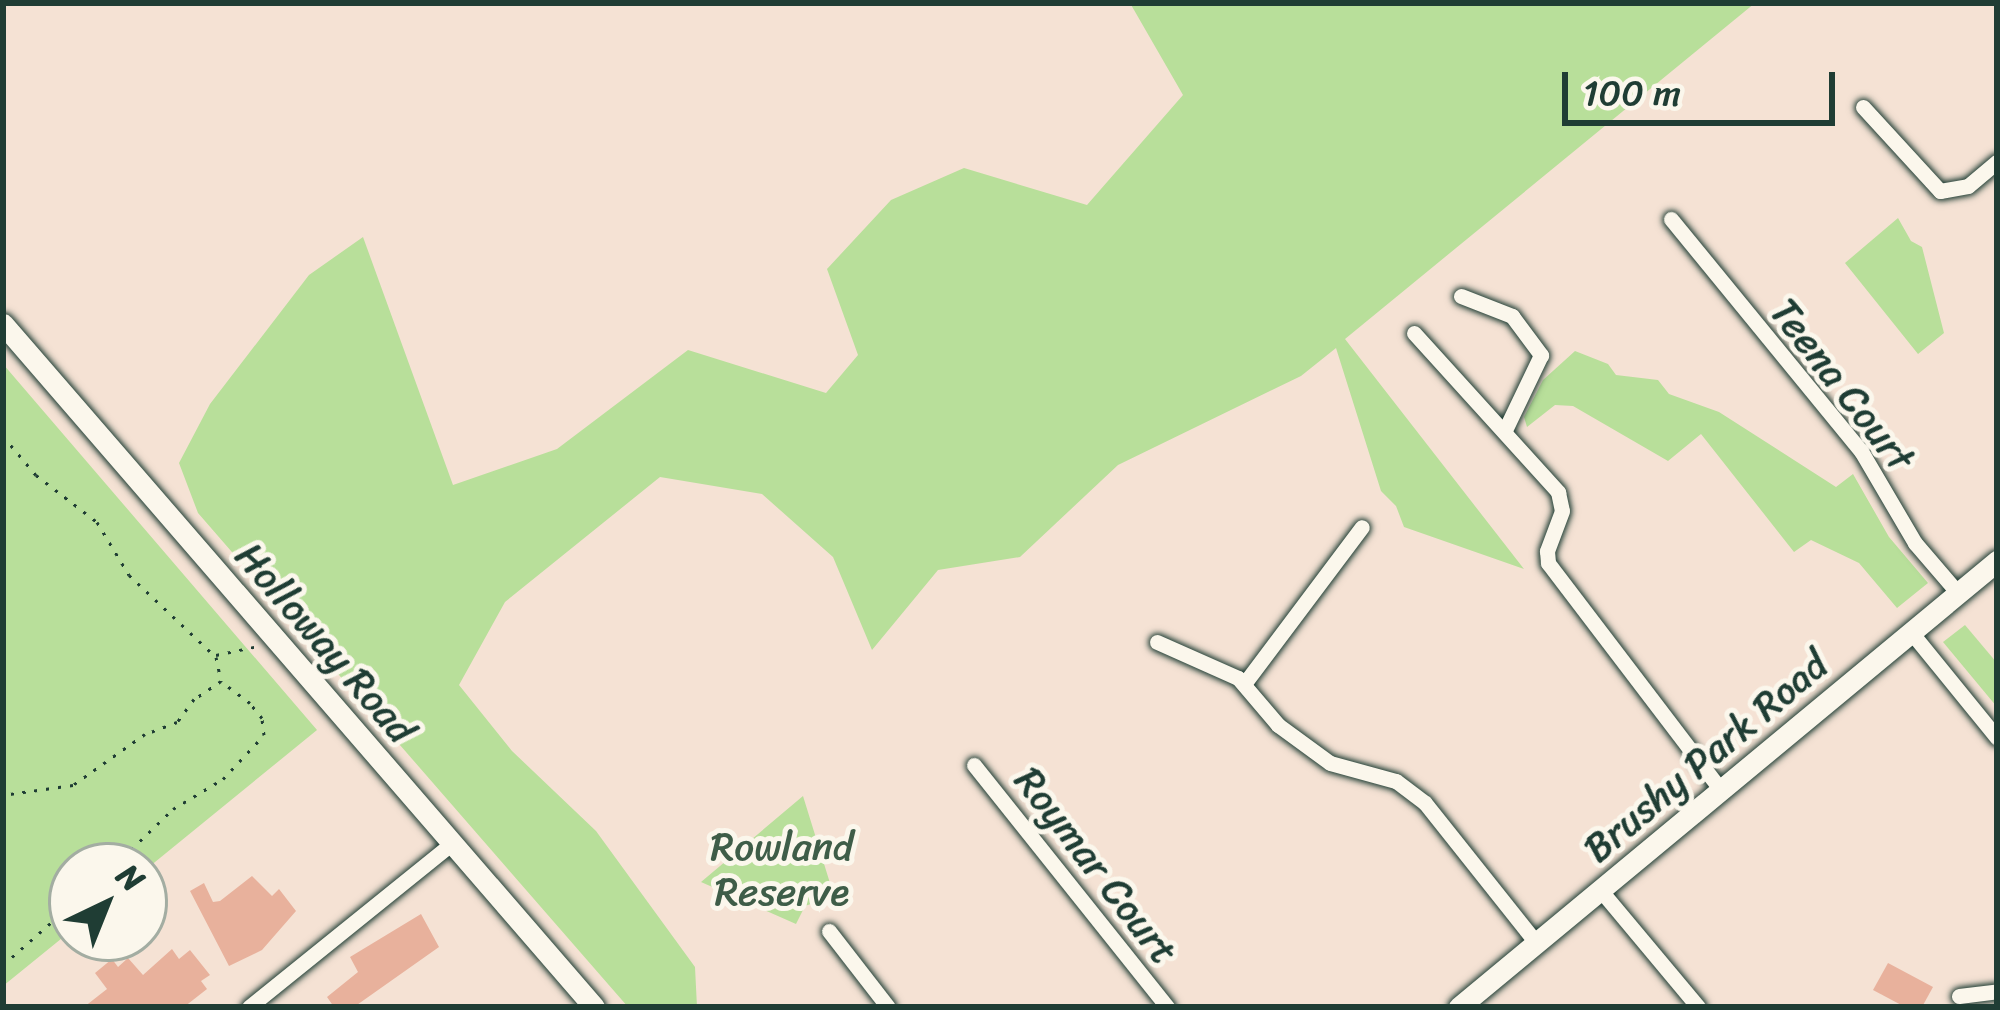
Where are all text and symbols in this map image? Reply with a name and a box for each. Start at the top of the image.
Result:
scale bar [1568,48,1841,122]
text: 100 m [1583,61,1681,125]
street label: Teena Court [1760,289,1924,481]
street label: Holloway Road [225,533,425,753]
street label: Brushy Park Road [1575,641,1837,873]
street label: Roymar Court [1004,758,1188,974]
park label: Rowland Reserve [711,825,853,916]
north arrow [48,842,168,962]
text: N [102,849,159,907]

